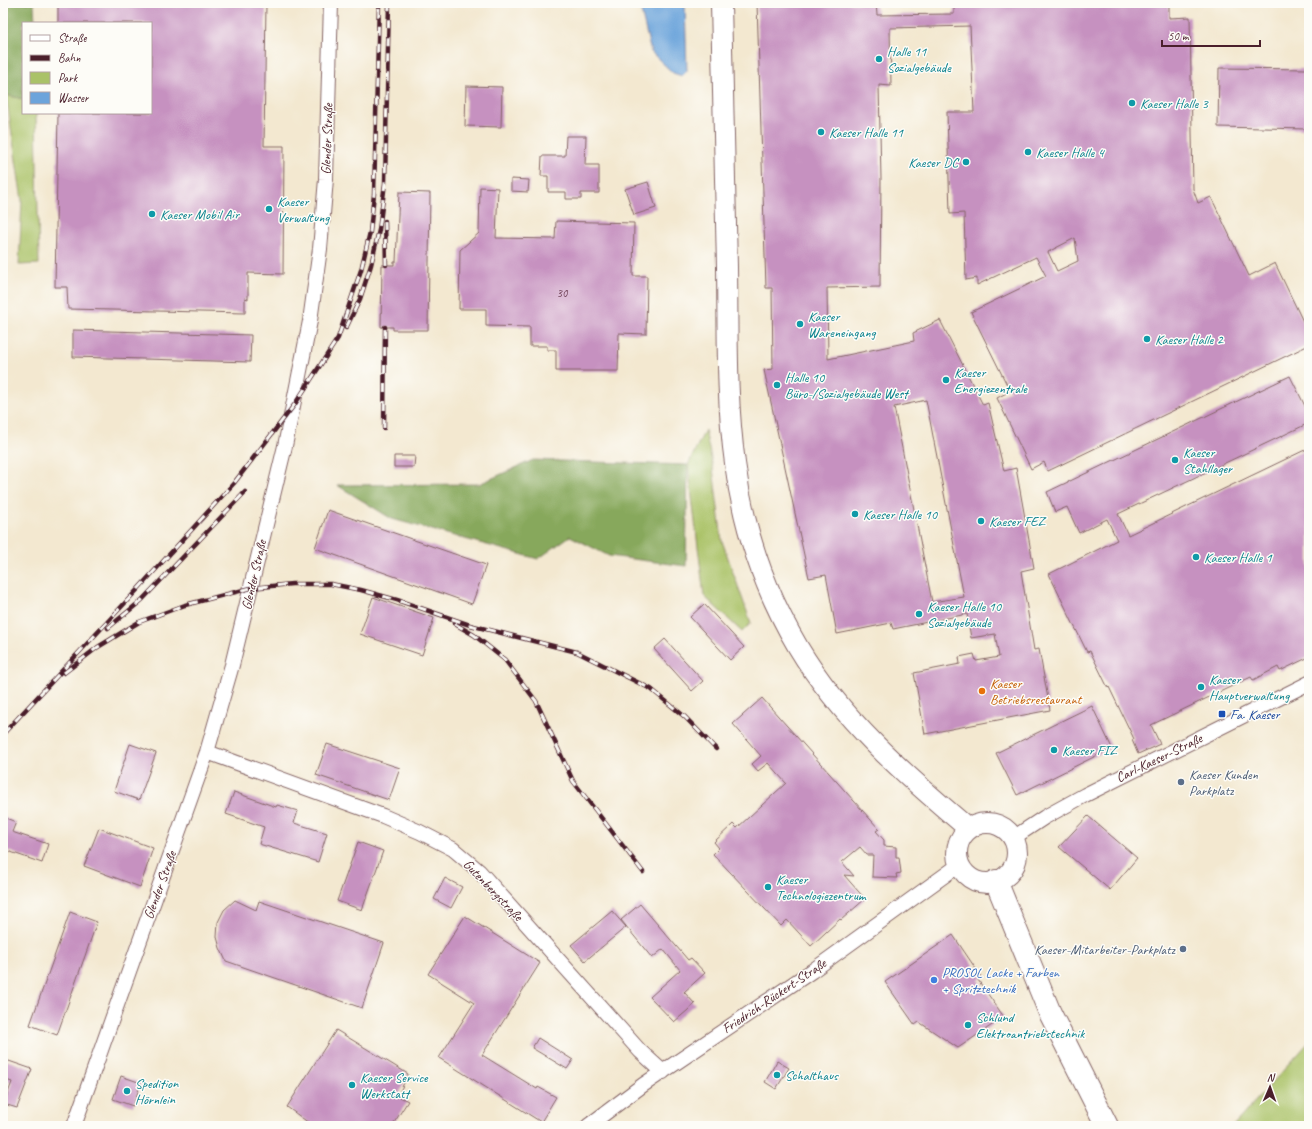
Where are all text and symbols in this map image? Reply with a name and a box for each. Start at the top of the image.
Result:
legend [22,22,152,114]
scale bar [1162,22,1260,48]
text: 50 m [1168,28,1190,44]
text: Straße [58,30,87,46]
place label: Halle 11 Sozialgebäude [887,43,952,76]
text: Bahn [58,50,81,66]
marker: Halle 11 Sozialgebäude [874,54,884,64]
text: Park [58,70,79,86]
text: Wasser [58,90,90,106]
place label: Kaeser Halle 3 [1140,95,1210,112]
marker: Kaeser Halle 3 [1127,98,1137,108]
street label: Glender Straße [317,102,337,175]
place label: Kaeser Halle 11 [829,124,904,141]
marker: Kaeser Halle 11 [816,127,826,137]
place label: Kaeser Halle 4 [1036,144,1106,161]
marker: Kaeser Halle 4 [1023,147,1033,157]
place label: Kaeser DC [908,154,960,171]
marker: Kaeser DC [961,157,971,167]
place label: Kaeser Verwaltung [277,193,330,226]
marker: Kaeser Verwaltung [264,204,274,214]
place label: Kaeser Mobil Air [160,206,240,223]
marker: Kaeser Mobil Air [147,209,157,219]
house number: 30 [557,285,569,301]
place label: Kaeser Wareneingang [808,308,876,341]
marker: Kaeser Wareneingang [795,319,805,329]
place label: Kaeser Halle 2 [1155,331,1225,348]
marker: Kaeser Halle 2 [1142,334,1152,344]
place label: Kaeser Energiezentrale [954,364,1028,397]
place label: Halle 10 Büro-/Sozialgebäude West [785,369,910,402]
marker: Kaeser Energiezentrale [941,375,951,385]
marker: Halle 10 Büro-/Sozialgebäude West [772,380,782,390]
place label: Kaeser Stahllager [1183,444,1233,477]
marker: Kaeser Stahllager [1170,455,1180,465]
place label: Kaeser Halle 10 [863,506,939,523]
marker: Kaeser Halle 10 [850,509,860,519]
place label: Kaeser FEZ [989,513,1048,530]
marker: Kaeser FEZ [976,516,986,526]
street label: Glender Straße [238,537,271,612]
place label: Kaeser Halle 1 [1204,549,1273,566]
marker: Kaeser Halle 1 [1191,552,1201,562]
place label: Kaeser Halle 10 Sozialgebäude [927,598,1003,631]
marker: Kaeser Halle 10 Sozialgebäude [914,609,924,619]
place label: Kaeser Hauptverwaltung [1209,671,1290,704]
place label: Kaeser Betriebsrestaurant [990,675,1083,708]
marker: Kaeser Hauptverwaltung [1196,682,1206,692]
marker: Kaeser Betriebsrestaurant [977,686,987,696]
place label: Fa. Kaeser [1230,706,1281,723]
marker: Fa. Kaeser [1217,709,1227,719]
street label: Carl-Kaeser-Straße [1113,729,1206,786]
place label: Kaeser FIZ [1062,742,1119,759]
marker: Kaeser FIZ [1049,745,1059,755]
place label: Kaeser Kunden Parkplatz [1189,766,1258,799]
marker: Kaeser Kunden Parkplatz [1176,777,1186,787]
street label: Glender Straße [140,847,181,921]
street label: Gutenbergstraße [460,856,527,925]
place label: Kaeser Technologiezentrum [776,871,867,904]
marker: Kaeser Technologiezentrum [763,882,773,892]
place label: Kaeser-Mitarbeiter-Parkplatz [1034,941,1177,958]
marker: Kaeser-Mitarbeiter-Parkplatz [1178,944,1188,954]
street label: Friedrich-Rückert-Straße [719,954,831,1037]
place label: PROSOL Lacke + Farben + Spritztechnik [942,964,1060,997]
marker: PROSOL Lacke + Farben + Spritztechnik [929,975,939,985]
place label: Schlund Elektroantriebstechnik [976,1009,1085,1042]
marker: Schlund Elektroantriebstechnik [963,1020,973,1030]
place label: Schalthaus [785,1067,839,1084]
north arrow [1250,1067,1290,1107]
place label: Kaeser Service Werkstatt [360,1069,429,1102]
marker: Schalthaus [772,1070,782,1080]
text: N [1267,1070,1276,1084]
place label: Spedition Hörnlein [135,1075,179,1108]
marker: Kaeser Service Werkstatt [347,1080,357,1090]
marker: Spedition Hörnlein [122,1086,132,1096]

